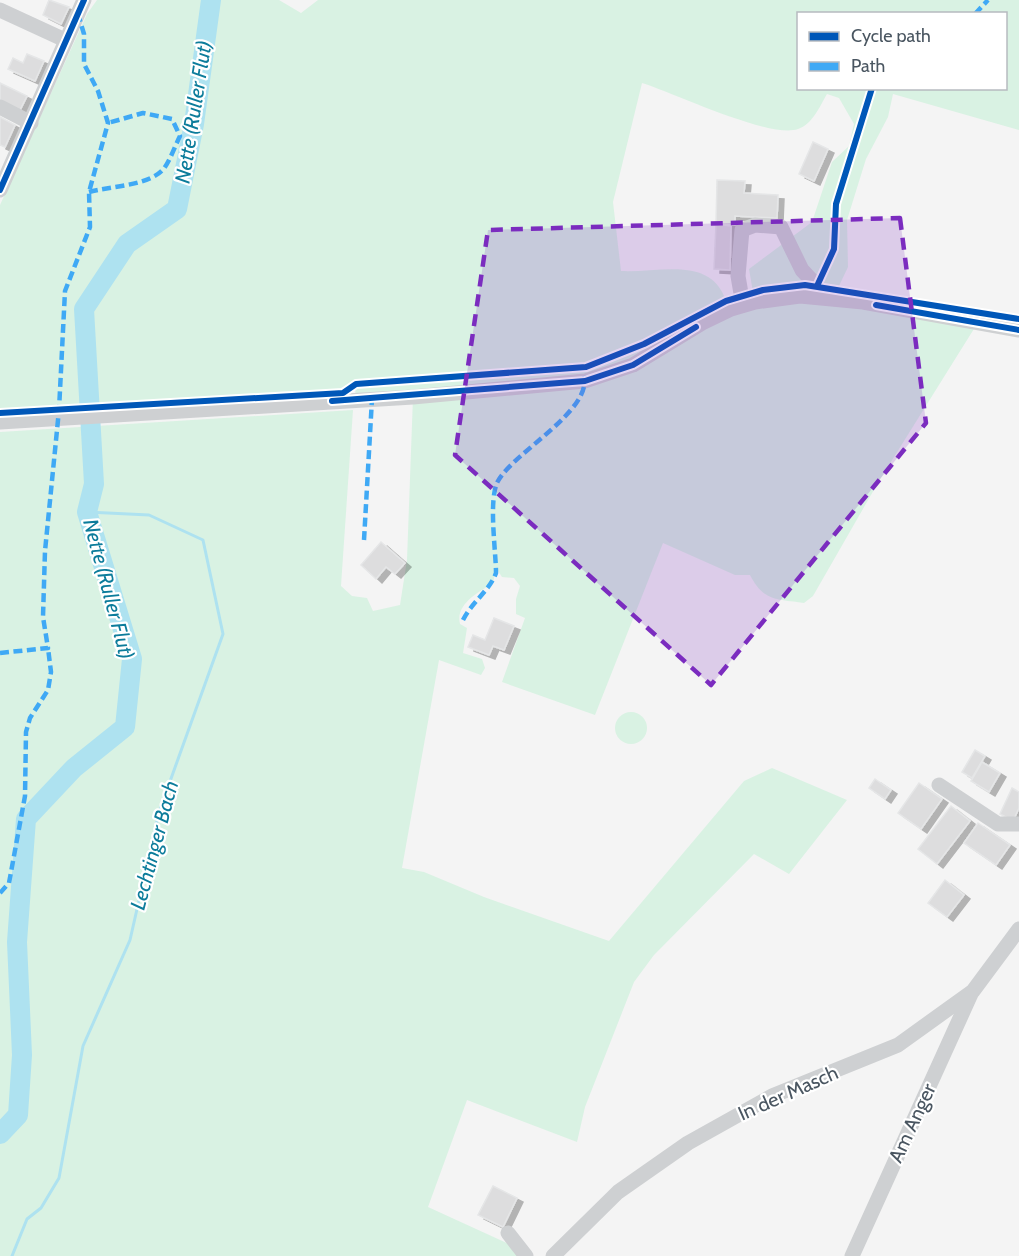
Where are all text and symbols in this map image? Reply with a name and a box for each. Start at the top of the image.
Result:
legend [797,12,1007,90]
text: Cycle path [851,25,931,47]
water label: Nette (Ruller Flut) [169,39,217,185]
text: Path [851,55,885,77]
water label: Nette (Ruller Flut) [78,516,140,662]
water label: Lechtinger Bach [125,778,183,912]
street label: In der Masch [734,1060,842,1126]
street label: Am Anger [883,1079,941,1166]

